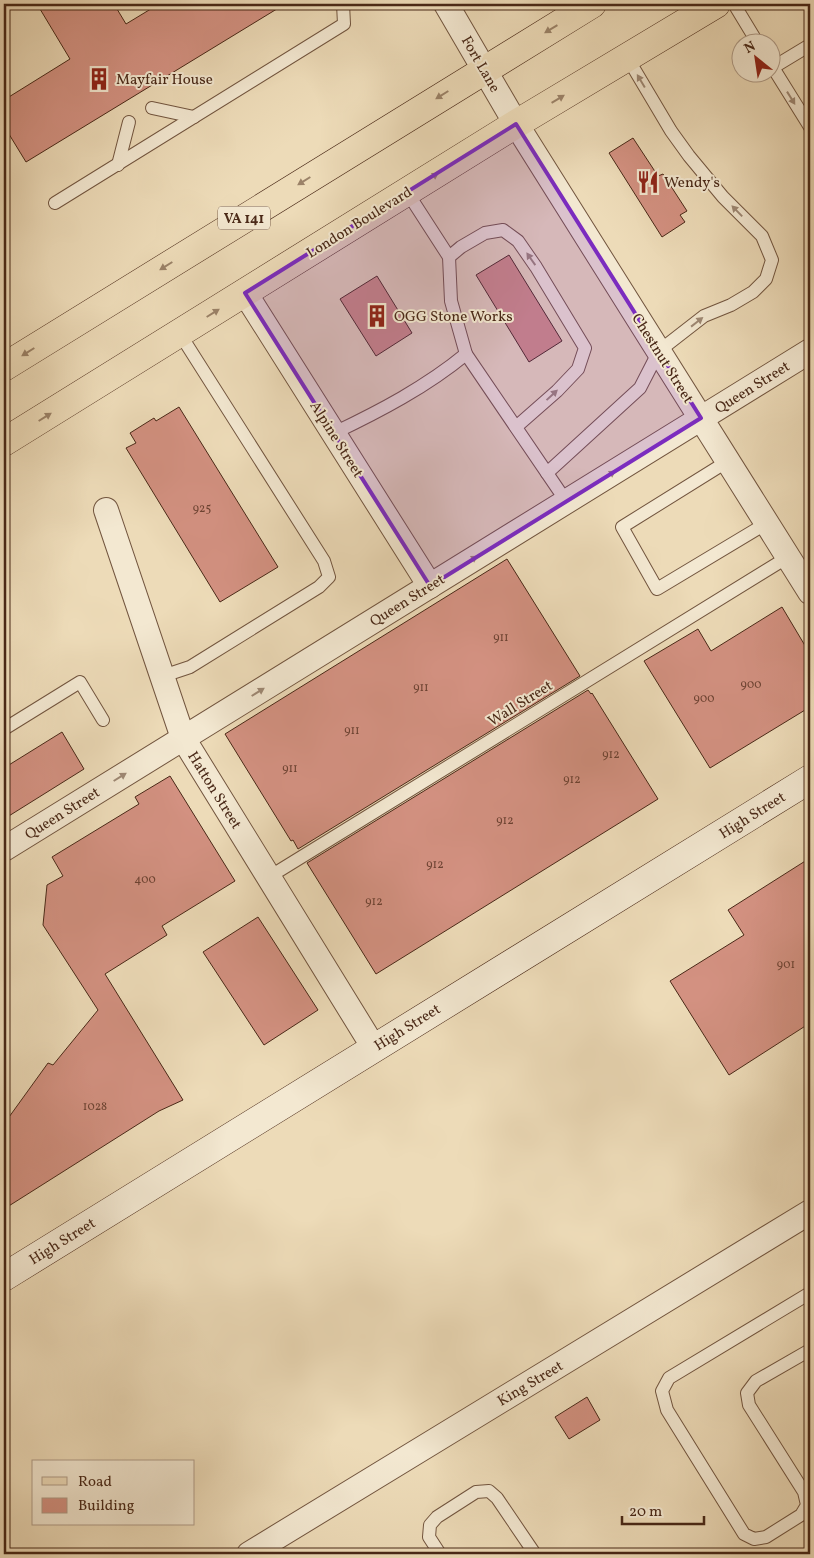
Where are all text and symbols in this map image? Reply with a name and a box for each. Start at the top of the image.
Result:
one-way arrow [544,24,557,34]
north arrow [732,32,782,82]
street label: Fort Lane [455,33,504,97]
text: N [741,37,759,59]
building icon: Mayfair House [86,66,112,92]
place label: Mayfair House [116,70,213,91]
one-way arrow [637,74,646,87]
one-way arrow [436,91,449,100]
one-way arrow [787,91,796,104]
one-way arrow [552,95,565,104]
restaurant icon: Wendy's [635,169,661,195]
one-way arrow [426,172,439,181]
place label: Wendy's [664,173,720,194]
one-way arrow [298,176,311,185]
street label: London Boulevard [303,182,417,264]
one-way arrow [731,206,743,218]
road number: VA 141 [218,207,270,230]
one-way arrow [526,252,536,266]
one-way arrow [160,262,173,271]
building icon: OGG Stone Works [364,303,390,329]
place label: OGG Stone Works [394,307,513,328]
one-way arrow [207,308,220,317]
street label: Chestnut Street [626,310,698,408]
one-way arrow [691,316,704,327]
one-way arrow [21,347,34,356]
street label: Queen Street [711,357,794,420]
one-way arrow [546,389,558,401]
street label: Alpine Street [304,398,368,482]
one-way arrow [39,412,52,421]
one-way arrow [602,470,615,480]
house number: 925 [193,501,211,517]
one-way arrow [464,556,477,565]
street label: Queen Street [366,570,449,633]
house number: 911 [493,630,509,646]
street label: Wall Street [484,676,557,732]
house number: 900 [740,677,762,693]
house number: 911 [413,680,429,696]
one-way arrow [251,687,264,697]
house number: 900 [693,691,715,707]
house number: 911 [344,723,360,739]
house number: 912 [602,747,620,763]
street label: Hatton Street [181,748,246,834]
house number: 911 [282,761,298,777]
house number: 912 [563,772,581,788]
one-way arrow [113,773,126,782]
street label: Queen Street [21,783,104,846]
street label: High Street [716,788,790,845]
house number: 912 [496,813,514,829]
house number: 912 [426,857,444,873]
house number: 400 [134,872,156,888]
house number: 912 [365,894,383,910]
house number: 901 [777,957,795,973]
street label: High Street [371,1000,445,1057]
house number: 1028 [83,1099,107,1115]
street label: High Street [26,1214,100,1271]
street label: King Street [494,1356,568,1412]
legend [32,1460,195,1526]
text: Road [78,1472,112,1493]
scale bar [622,1493,704,1525]
text: Building [78,1496,135,1517]
text: 20 m [629,1502,662,1523]

